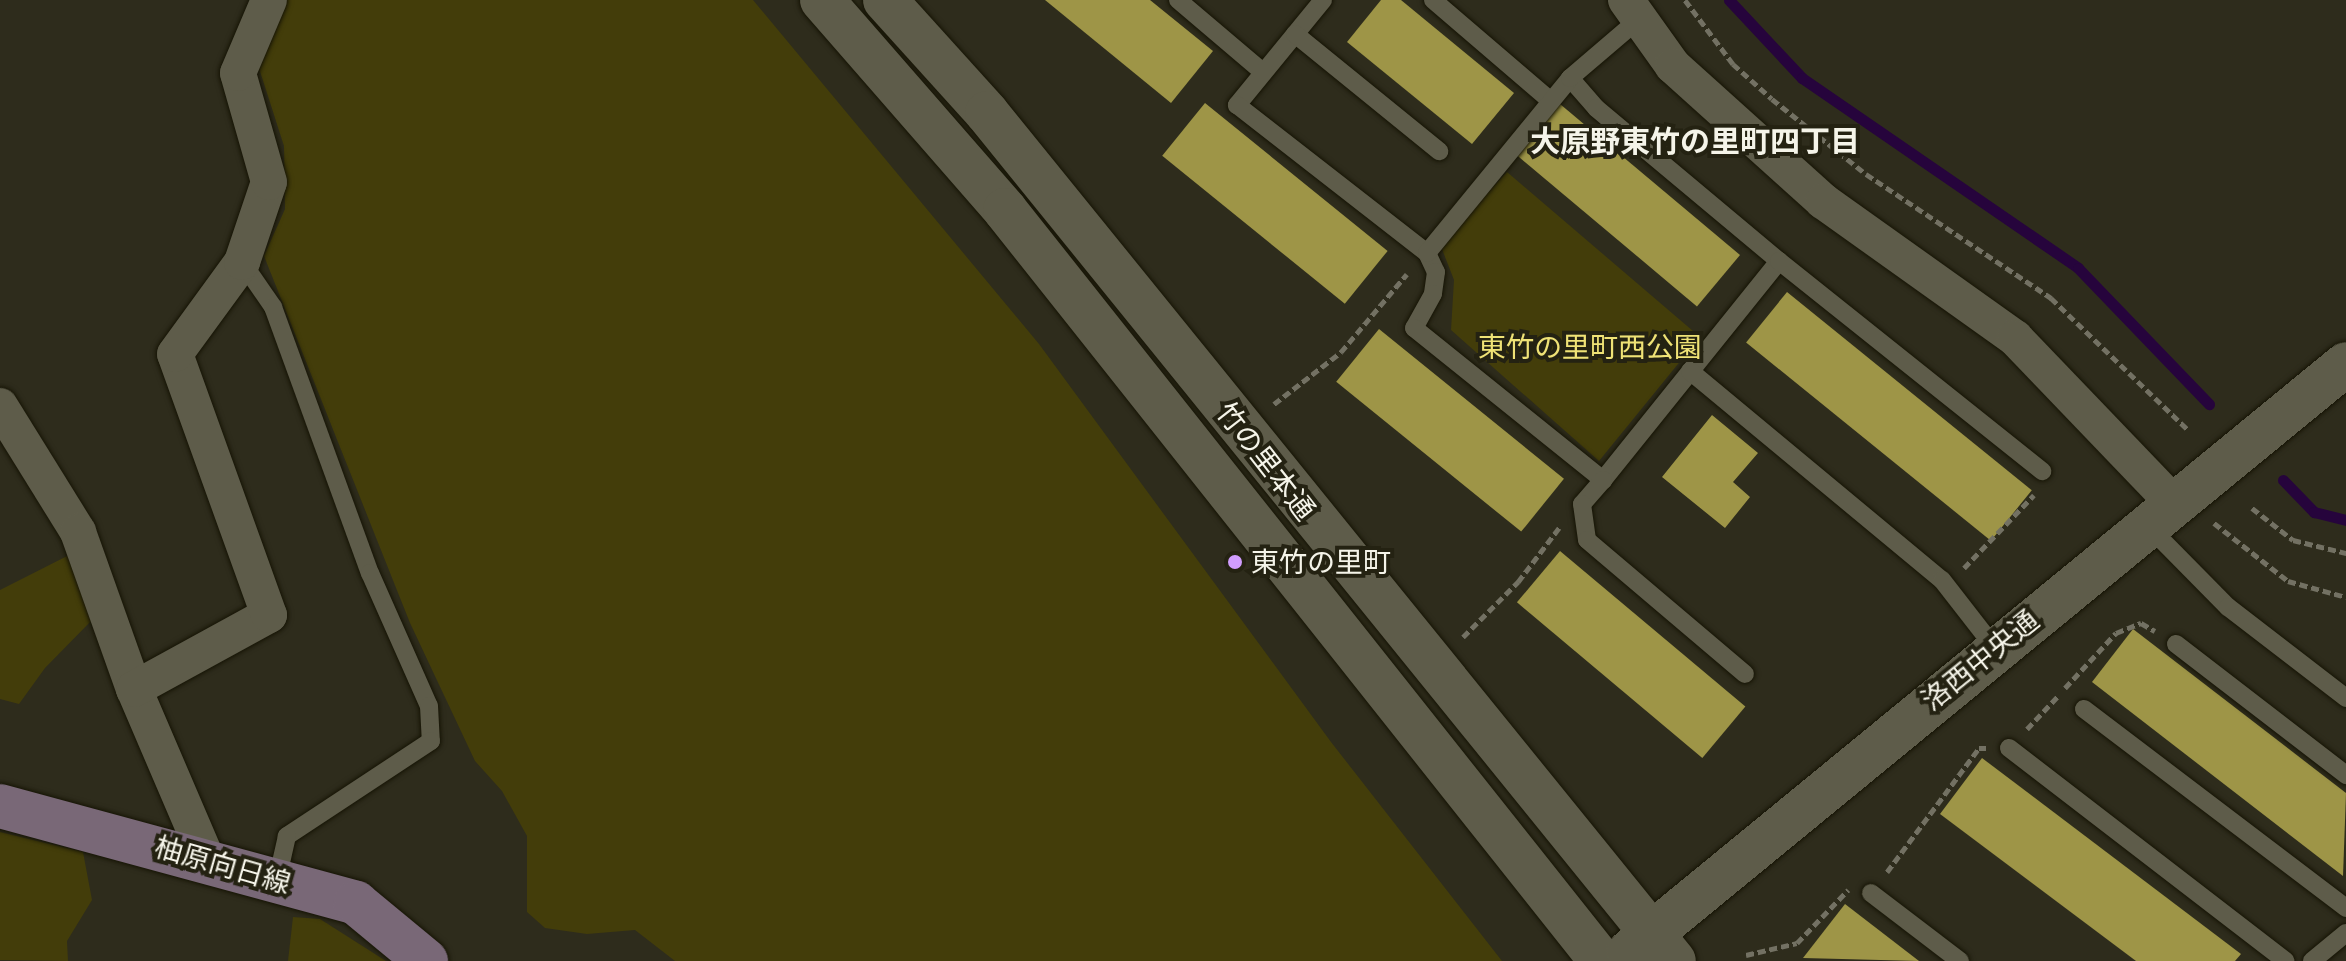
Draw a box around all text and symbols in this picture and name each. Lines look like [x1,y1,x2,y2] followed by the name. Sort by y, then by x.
[1530,123,1860,159] district label: 大原野東竹の里町四丁目
[1478,330,1702,364] park label: 東竹の里町西公園
[1210,395,1322,527] street label: 竹の里本通
[1251,545,1391,579] place label: 東竹の里町
[1226,553,1244,571] marker: 東竹の里町
[1915,603,2045,717] street label: 洛西中央通
[151,830,295,900] street label: 柚原向日線

